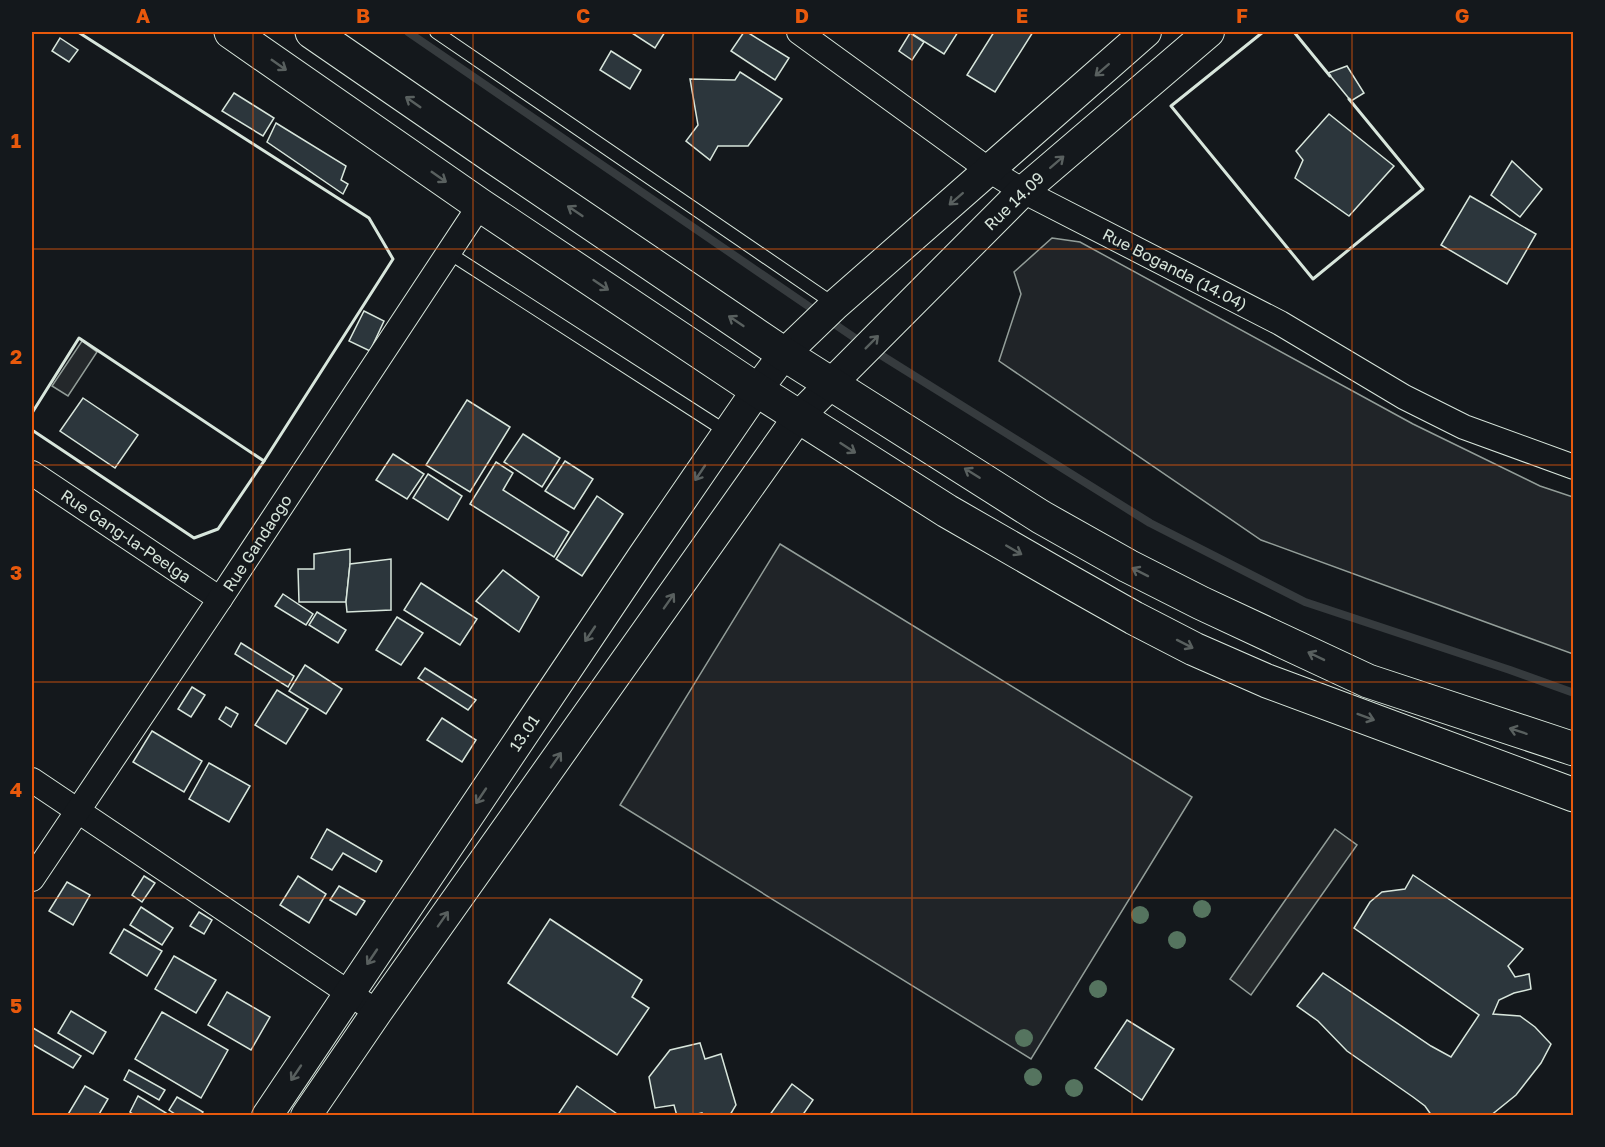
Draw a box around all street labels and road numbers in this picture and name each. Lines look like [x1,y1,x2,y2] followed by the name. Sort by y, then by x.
[980,168,1048,234] street label: Rue 14.09
[1099,224,1251,314] street label: Rue Boganda (14.04)
[57,485,195,587] street label: Rue Gang-la-Peelga
[218,491,296,595] street label: Rue Gandaogo
[505,711,543,755] street label: 13.01

